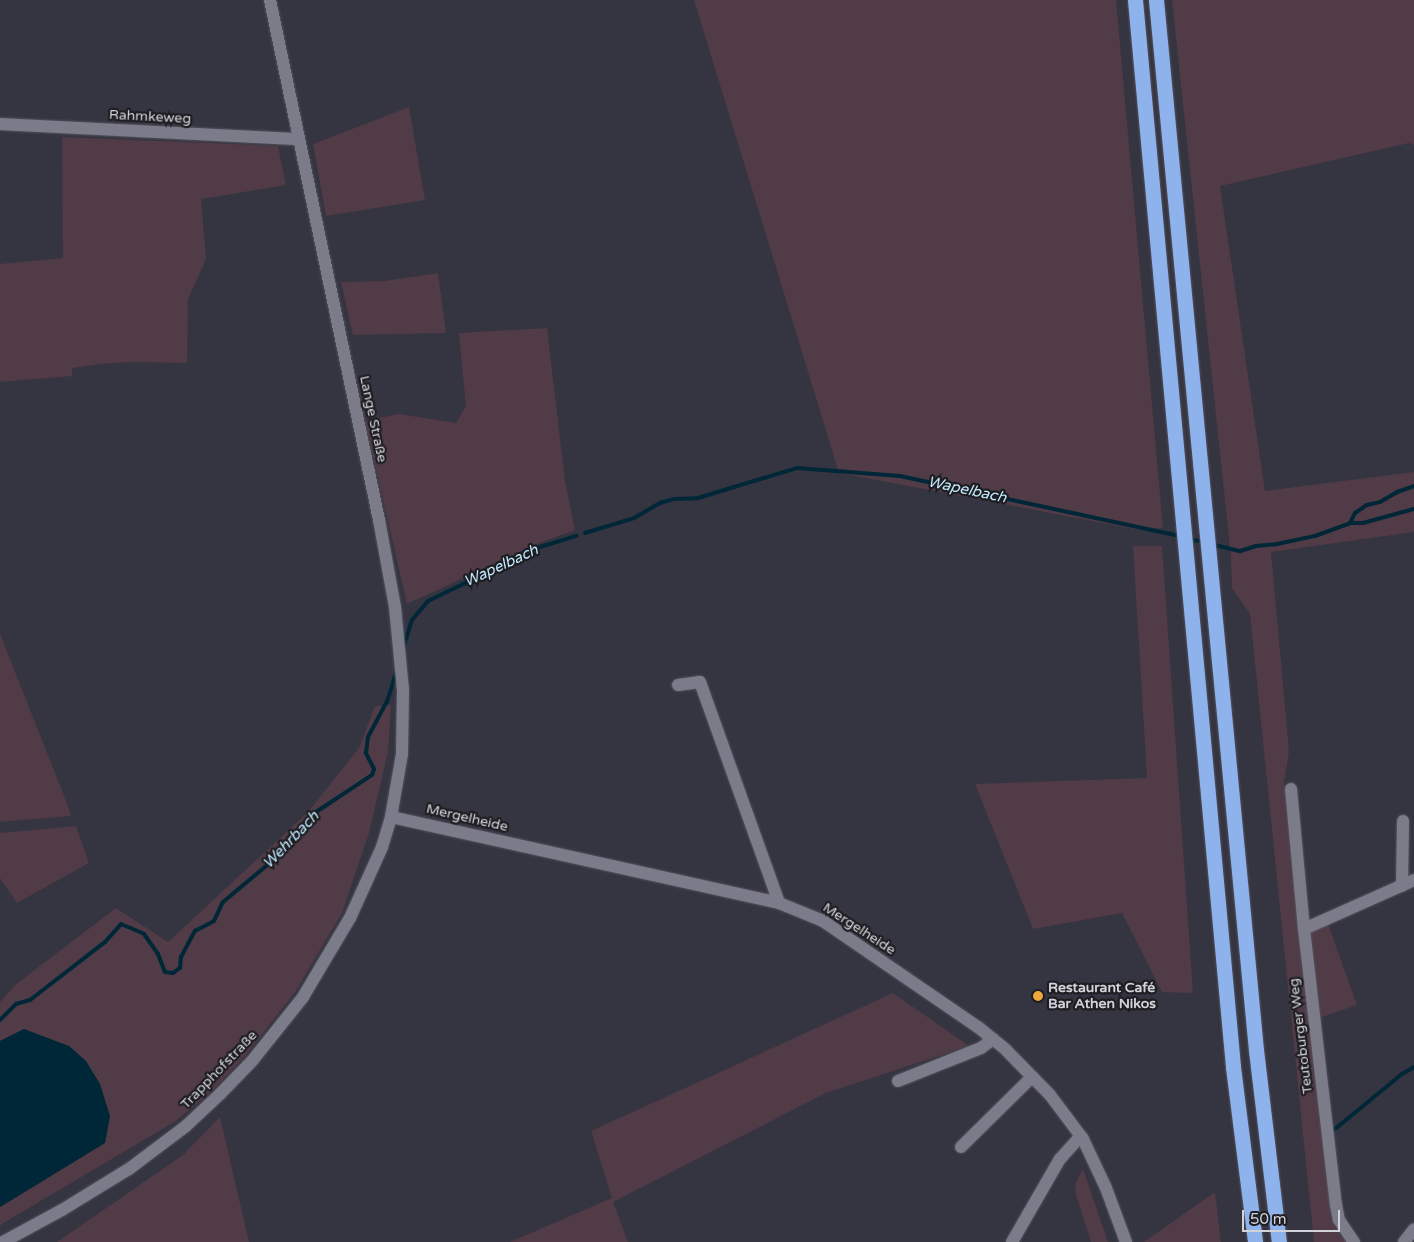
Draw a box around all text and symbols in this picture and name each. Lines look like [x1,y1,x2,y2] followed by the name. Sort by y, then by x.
[108,106,192,128] street label: Rahmkeweg
[356,374,390,464] street label: Lange Straße
[926,473,1008,507] water label: Wapelbach
[461,541,541,591] water label: Wapelbach
[425,800,509,836] street label: Mergelheide
[259,808,323,872] water label: Wehrbach
[819,899,899,959] street label: Mergelheide
[1286,977,1316,1095] street label: Teutoburger Weg
[1048,980,1156,1012] place label: Restaurant Café Bar Athen Nikos
[1032,990,1044,1002] marker: Restaurant Café Bar Athen Nikos
[177,1027,261,1113] street label: Trapphofstraße
[1244,1200,1342,1232] scale bar
[1250,1210,1287,1228] text: 50 m

